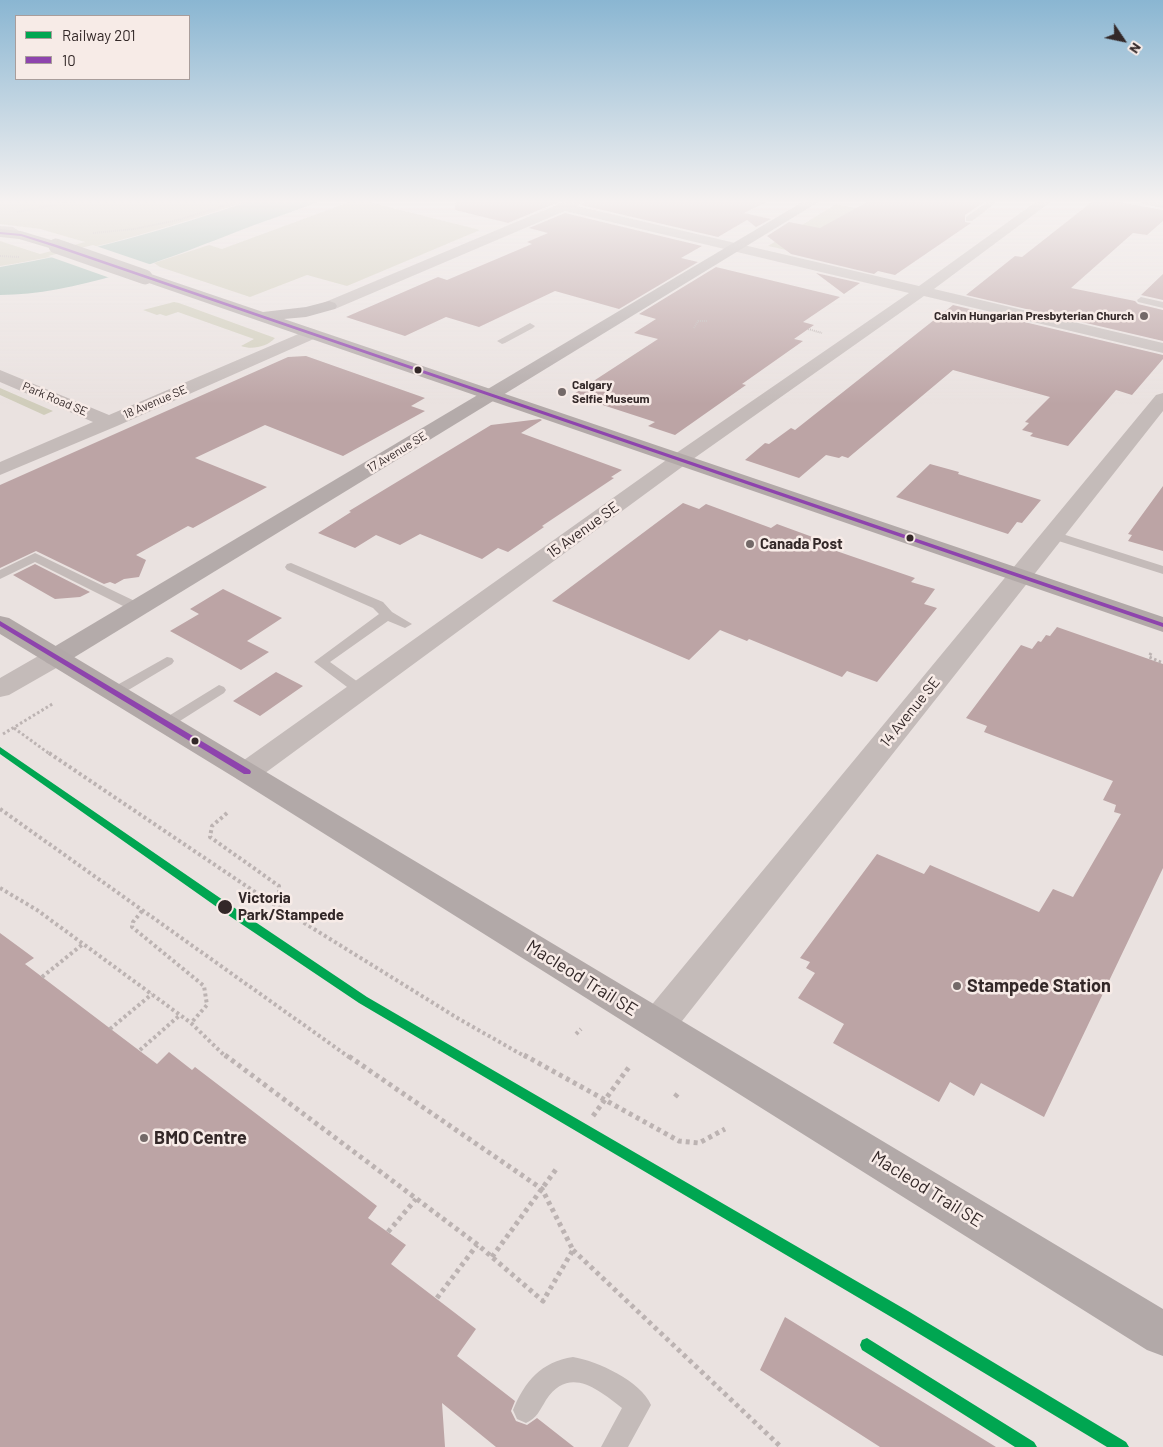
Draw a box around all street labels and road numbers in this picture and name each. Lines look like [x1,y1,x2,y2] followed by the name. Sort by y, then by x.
[20,379,90,419] street label: Park Road SE
[121,382,189,422] street label: 18 Avenue SE
[365,429,429,475] street label: 17 Avenue SE
[544,498,622,562] street label: 15 Avenue SE
[876,673,944,751] street label: 14 Avenue SE
[522,935,642,1021] street label: Macleod Trail SE
[867,1146,987,1232] street label: Macleod Trail SE

